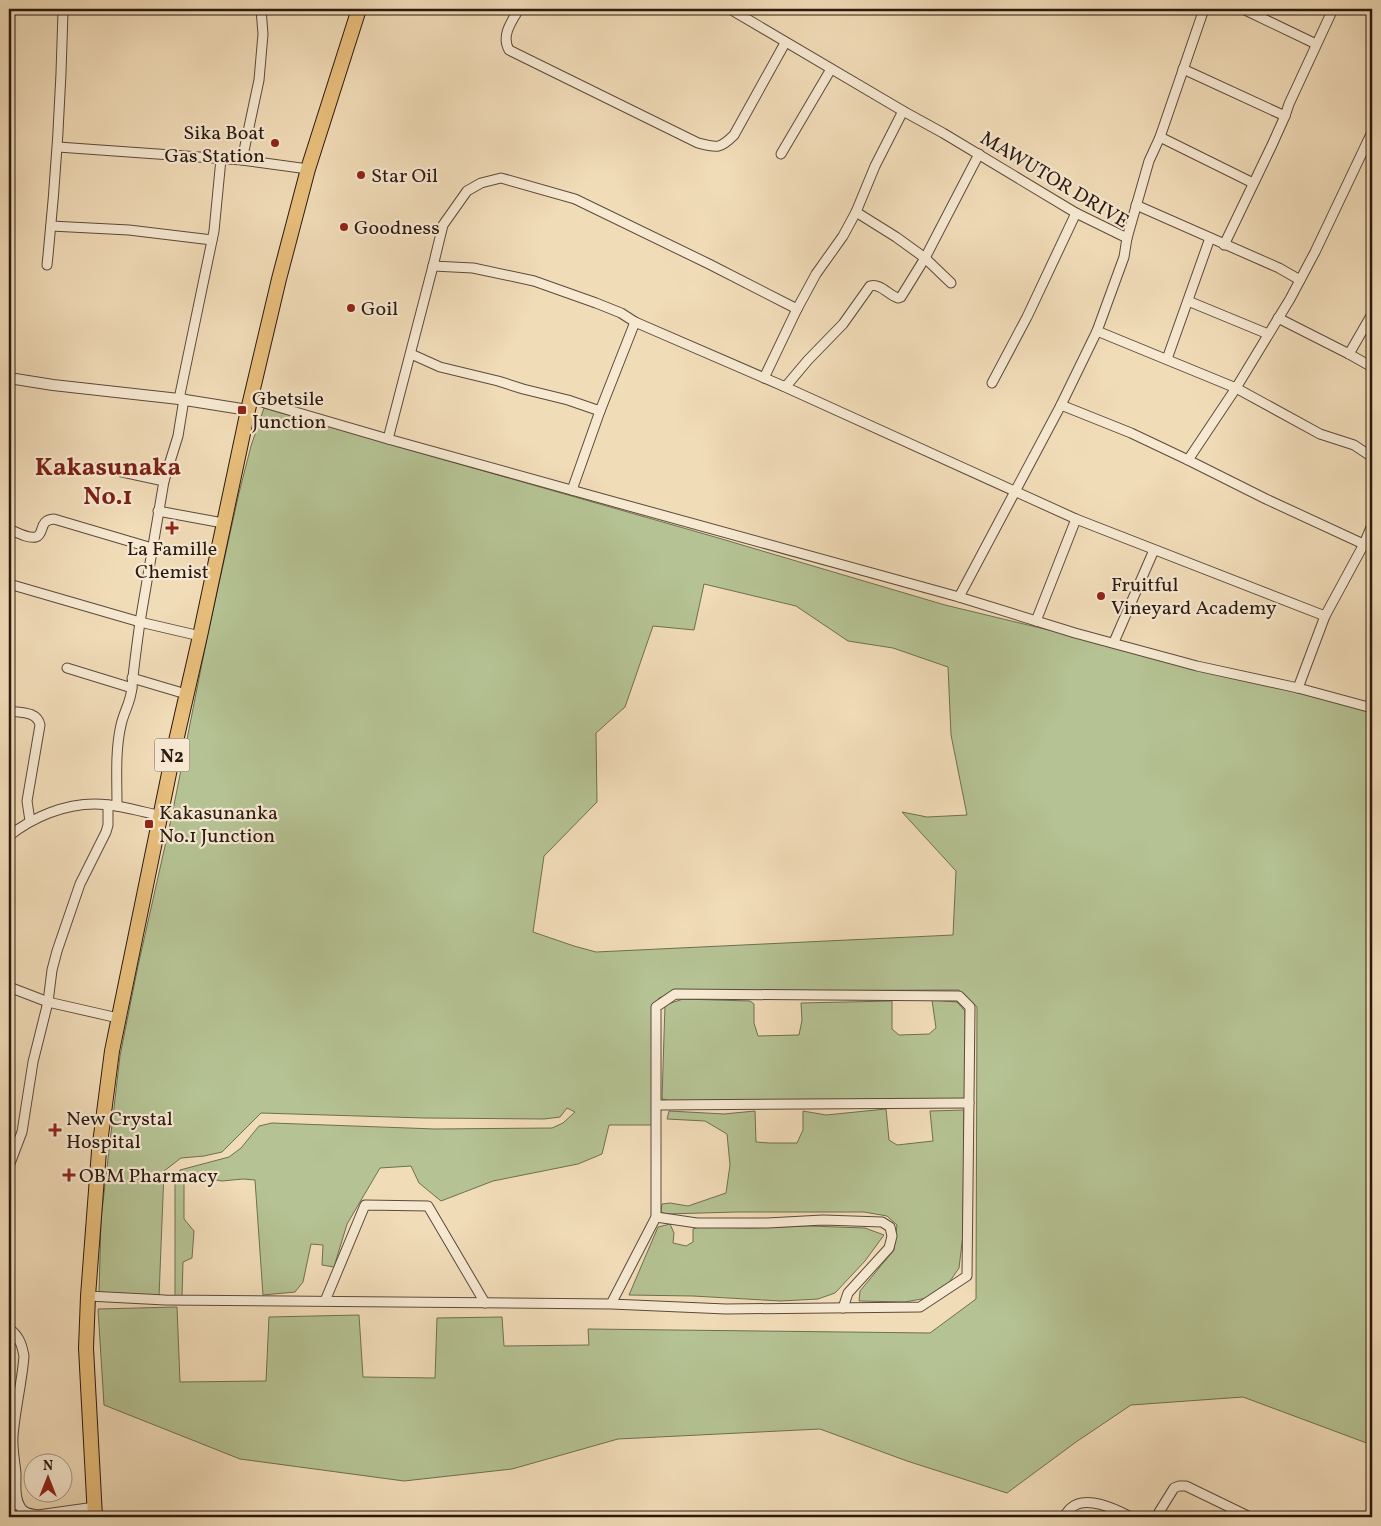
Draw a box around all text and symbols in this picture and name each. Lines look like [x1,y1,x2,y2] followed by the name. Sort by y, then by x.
[165,120,265,171] place label: Sika Boat Gas Station
[974,125,1134,236] street label: MAWUTOR DRIVE
[269,137,281,149] marker: Sika Boat Gas Station
[371,163,438,191] place label: Star Oil
[355,169,367,181] marker: Star Oil
[354,215,440,243] place label: Goodness
[338,221,350,233] marker: Goodness
[361,296,398,324] place label: Goil
[345,302,357,314] marker: Goil
[252,386,326,437] place label: Gbetsile Junction
[236,404,248,416] marker: Gbetsile Junction
[35,451,181,515] district label: Kakasunaka No.1
[166,522,178,534] marker: La Famille Chemist
[127,536,217,587] place label: La Famille Chemist
[1111,572,1277,623] place label: Fruitful Vineyard Academy
[1095,590,1107,602] marker: Fruitful Vineyard Academy
[154,738,190,772] road number: N2
[159,800,278,851] place label: Kakasunanka No.1 Junction
[143,818,155,830] marker: Kakasunanka No.1 Junction
[66,1106,173,1157] place label: New Crystal Hospital
[48,1123,62,1137] marker: New Crystal Hospital
[79,1163,218,1191] place label: OBM Pharmacy
[63,1169,75,1181] marker: OBM Pharmacy
[22,1454,72,1504] north arrow
[43,1457,53,1476] text: N

